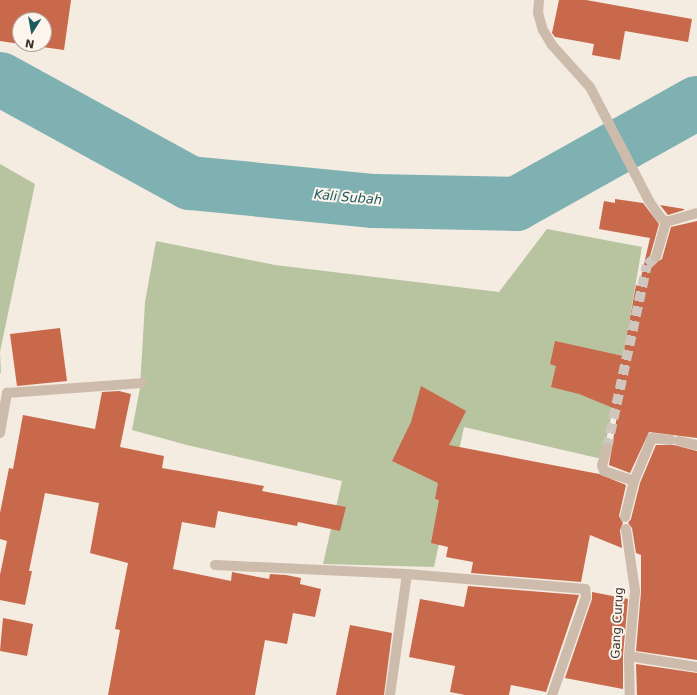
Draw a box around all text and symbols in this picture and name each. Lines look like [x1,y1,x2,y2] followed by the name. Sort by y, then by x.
[12,12,52,52] north arrow
[24,36,36,51] text: N
[313,187,383,209] water label: Kali Subah
[609,587,627,659] street label: Gang Curug

